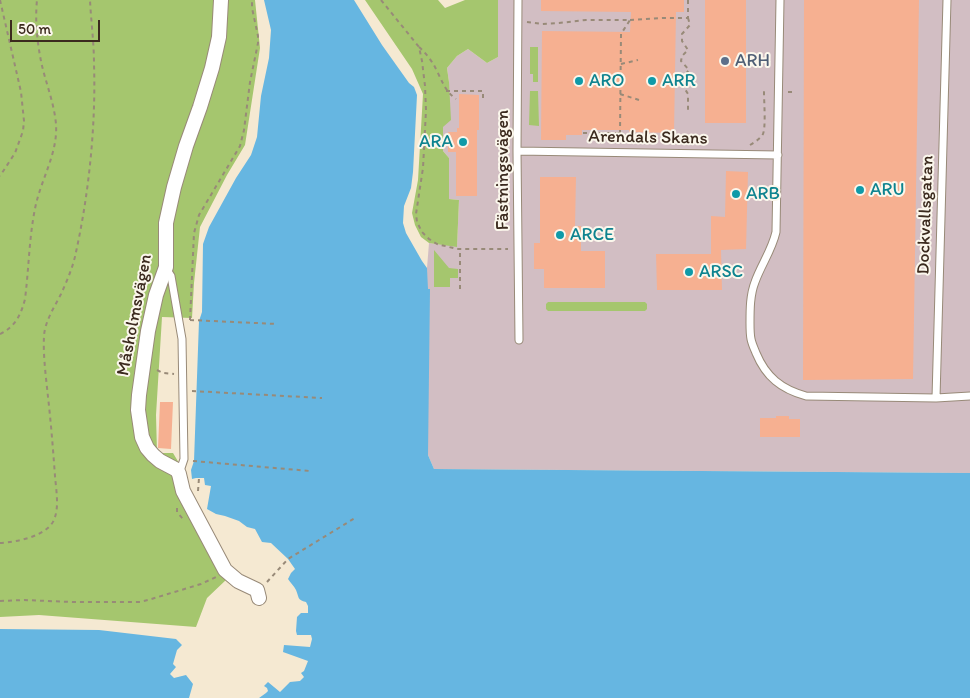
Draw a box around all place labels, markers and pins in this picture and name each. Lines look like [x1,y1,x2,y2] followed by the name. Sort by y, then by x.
[735,50,770,72] place label: ARH
[719,55,731,67] marker: ARH
[589,70,624,92] place label: ARO
[662,70,696,92] place label: ARR
[573,75,585,87] marker: ARO
[646,75,658,87] marker: ARR
[419,131,453,153] place label: ARA
[457,136,469,148] marker: ARA
[870,179,904,201] place label: ARU
[746,183,780,205] place label: ARB
[854,184,866,196] marker: ARU
[730,188,742,200] marker: ARB
[570,224,614,246] place label: ARCE
[554,229,566,241] marker: ARCE
[699,261,743,283] place label: ARSC
[683,266,695,278] marker: ARSC

